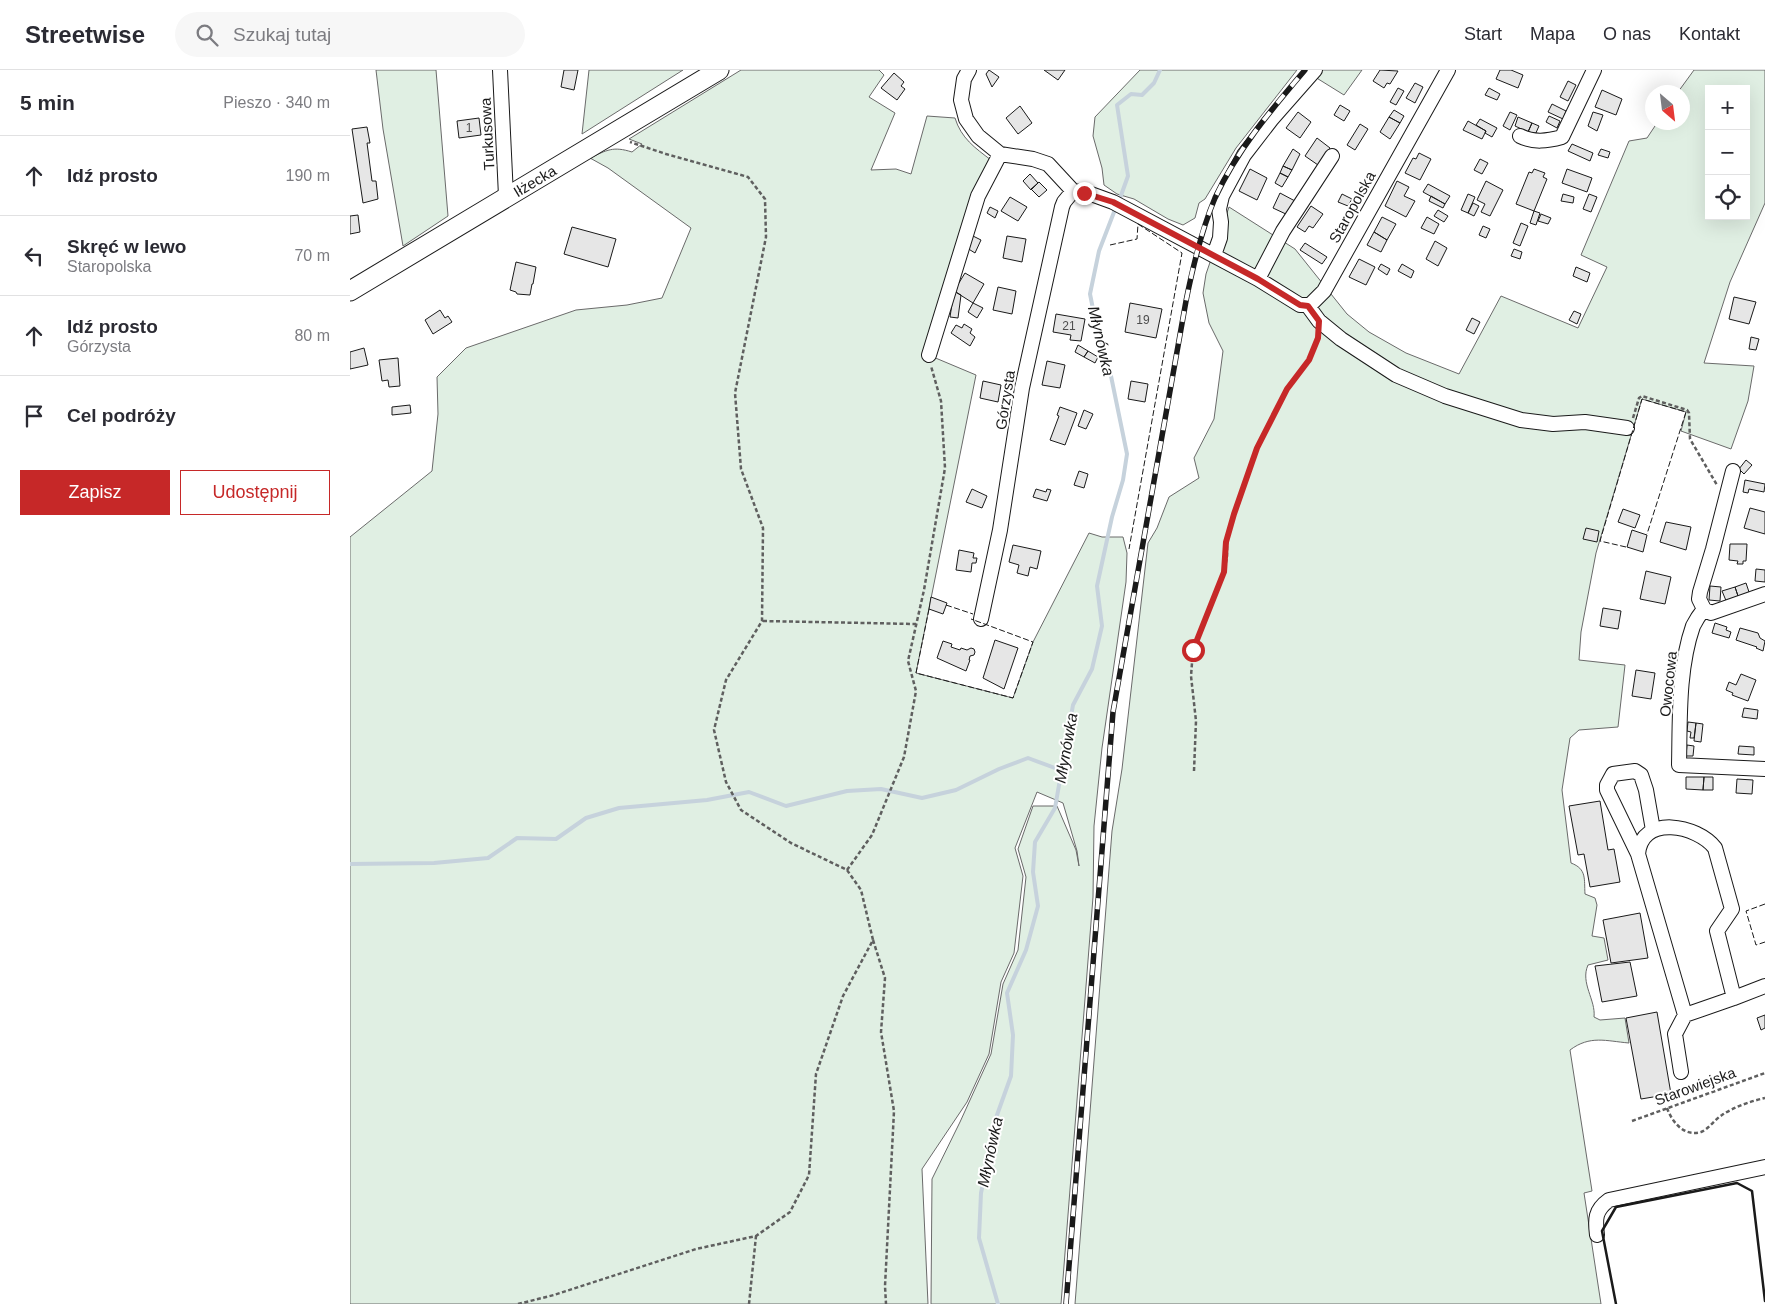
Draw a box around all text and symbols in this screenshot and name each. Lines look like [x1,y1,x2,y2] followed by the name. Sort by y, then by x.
[175,12,525,57] search box
[25,21,145,48] text: Streetwise
[193,21,221,49] icon: search
[233,24,331,45] text: Szukaj tutaj
[1464,24,1502,44] text: Start
[1530,24,1575,44] text: Mapa
[1603,24,1651,44] text: O nas
[1679,24,1740,44] text: Kontakt
[1645,85,1690,130] north arrow
[1705,85,1750,220] map controls
[1705,85,1750,130] button: +
[20,91,75,114] text: 5 min
[223,94,330,111] text: Pieszo · 340 m
[477,97,497,171] street label: Turkusowa
[466,121,473,135] house number: 1
[1705,130,1750,175] button: −
[510,161,559,200] street label: Iłżecka
[20,162,48,190] icon: ahead
[67,165,158,186] text: Idź prosto
[286,167,330,184] text: 190 m
[1325,168,1379,246] street label: Staropolska
[1705,175,1750,220] button: locate
[1073,182,1096,205] route end
[67,236,186,257] text: Skręć w lewo
[20,242,48,270] icon: left
[294,247,330,264] text: 70 m
[67,258,152,275] text: Staropolska
[1085,304,1117,378] water label: Młynówka
[1136,313,1150,327] house number: 19
[67,316,158,337] text: Idź prosto
[1062,319,1076,333] house number: 21
[20,322,48,350] icon: ahead
[294,327,330,344] text: 80 m
[67,338,131,355] text: Górzysta
[992,368,1018,431] street label: Górzysta
[20,402,48,430] icon: arrive
[67,405,176,426] text: Cel podróży
[20,470,170,515] button: Zapisz
[180,470,330,515] button: Udostępnij
[1182,639,1205,662] route start
[1656,650,1680,718] street label: Owocowa
[1051,711,1081,785] water label: Młynówka
[1652,1063,1738,1109] street label: Starowiejska
[974,1115,1006,1189] water label: Młynówka

